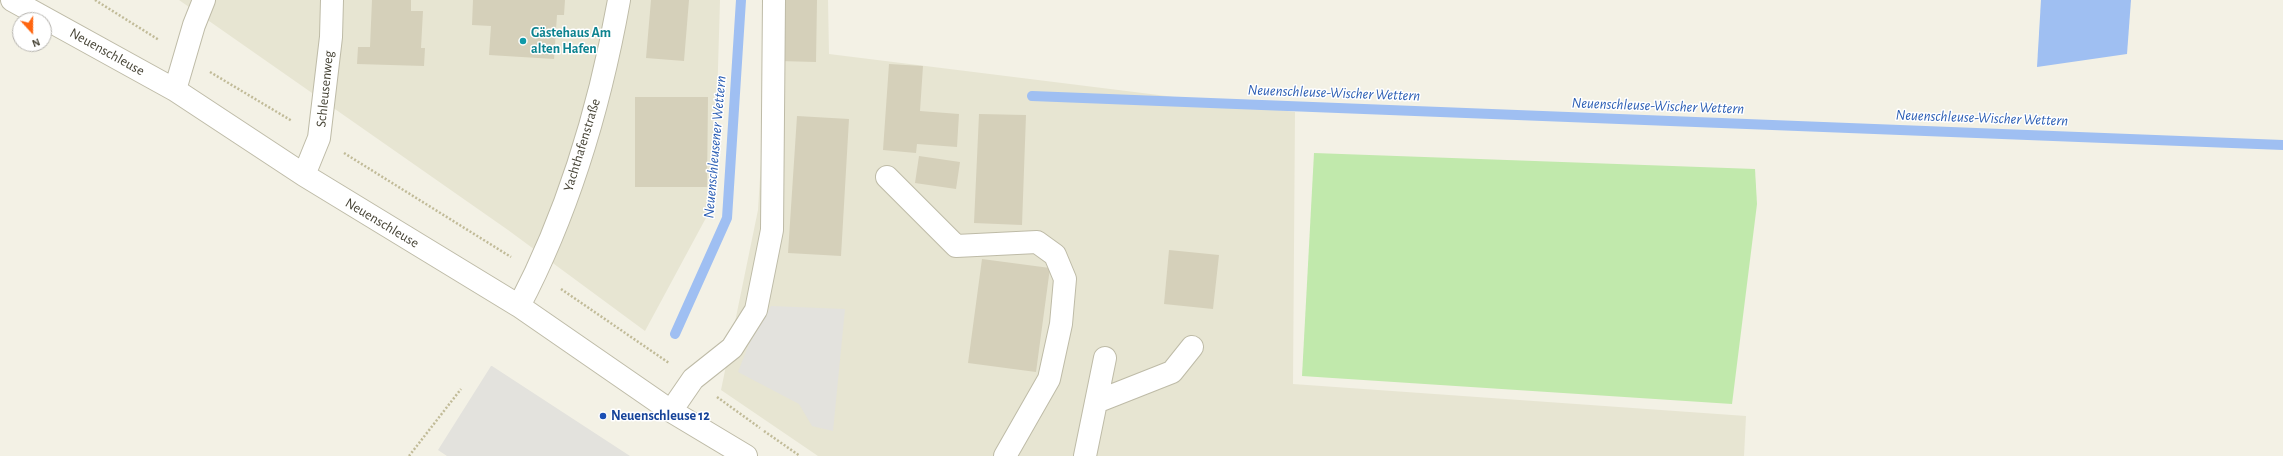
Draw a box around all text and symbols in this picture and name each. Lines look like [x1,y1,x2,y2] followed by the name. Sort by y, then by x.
[12,12,52,52] north arrow
[67,25,147,79] street label: Neuenschleuse
[531,25,611,58] place label: Gästehaus Am alten Hafen
[31,36,42,49] text: N
[518,36,528,46] marker: Gästehaus Am alten Hafen
[313,50,337,128] street label: Schleusenweg
[700,75,730,219] water label: Neuenschleusener Wettern
[1247,81,1421,105] water label: Neuenschleuse-Wischer Wettern
[1571,94,1745,118] water label: Neuenschleuse-Wischer Wettern
[560,97,604,193] street label: Yachthafenstraße
[1895,106,2069,130] water label: Neuenschleuse-Wischer Wettern
[342,194,422,252] street label: Neuenschleuse
[611,408,710,424] place label: Neuenschleuse 12
[598,411,608,421] marker: Neuenschleuse 12

